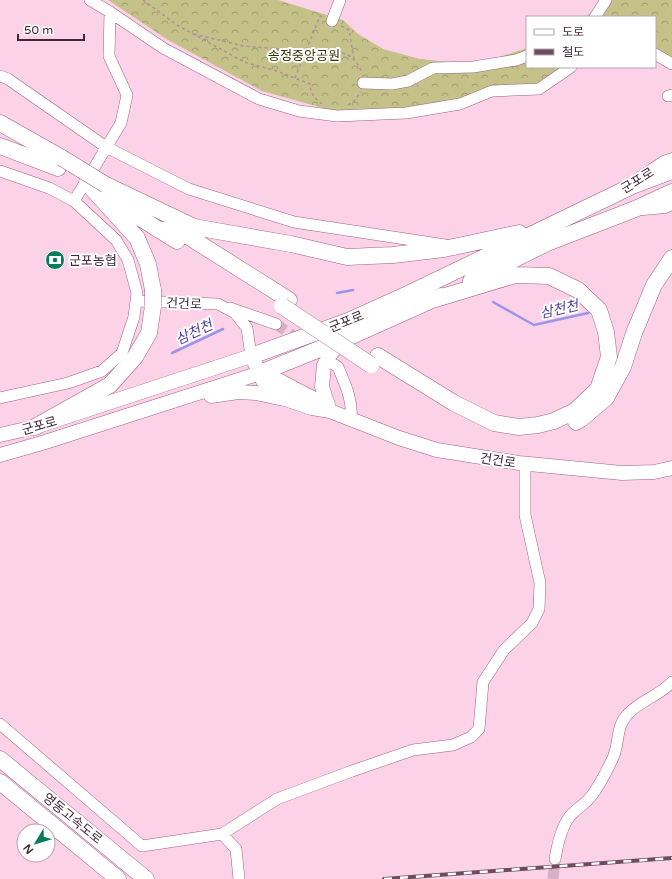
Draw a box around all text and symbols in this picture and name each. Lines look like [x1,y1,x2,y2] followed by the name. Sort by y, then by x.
[18,16,84,42] scale bar
[526,16,656,68] legend
[24,23,53,37] text: 50 m
[562,25,584,39] text: 도로
[562,45,584,59] text: 철도
[268,48,340,64] park label: 송정중앙공원
[618,165,657,197] street label: 군포로
[44,249,66,271] bank icon: 군포농협
[69,253,117,269] place label: 군포농협
[166,295,202,313] street label: 건건로
[538,297,581,322] water label: 삼천천
[327,308,366,336] street label: 군포로
[173,316,216,348] water label: 삼천천
[20,413,59,439] street label: 군포로
[479,450,517,472] street label: 건건로
[39,790,105,848] street label: 영동고속도로
[16,823,56,863] north arrow
[21,841,36,856] text: N

